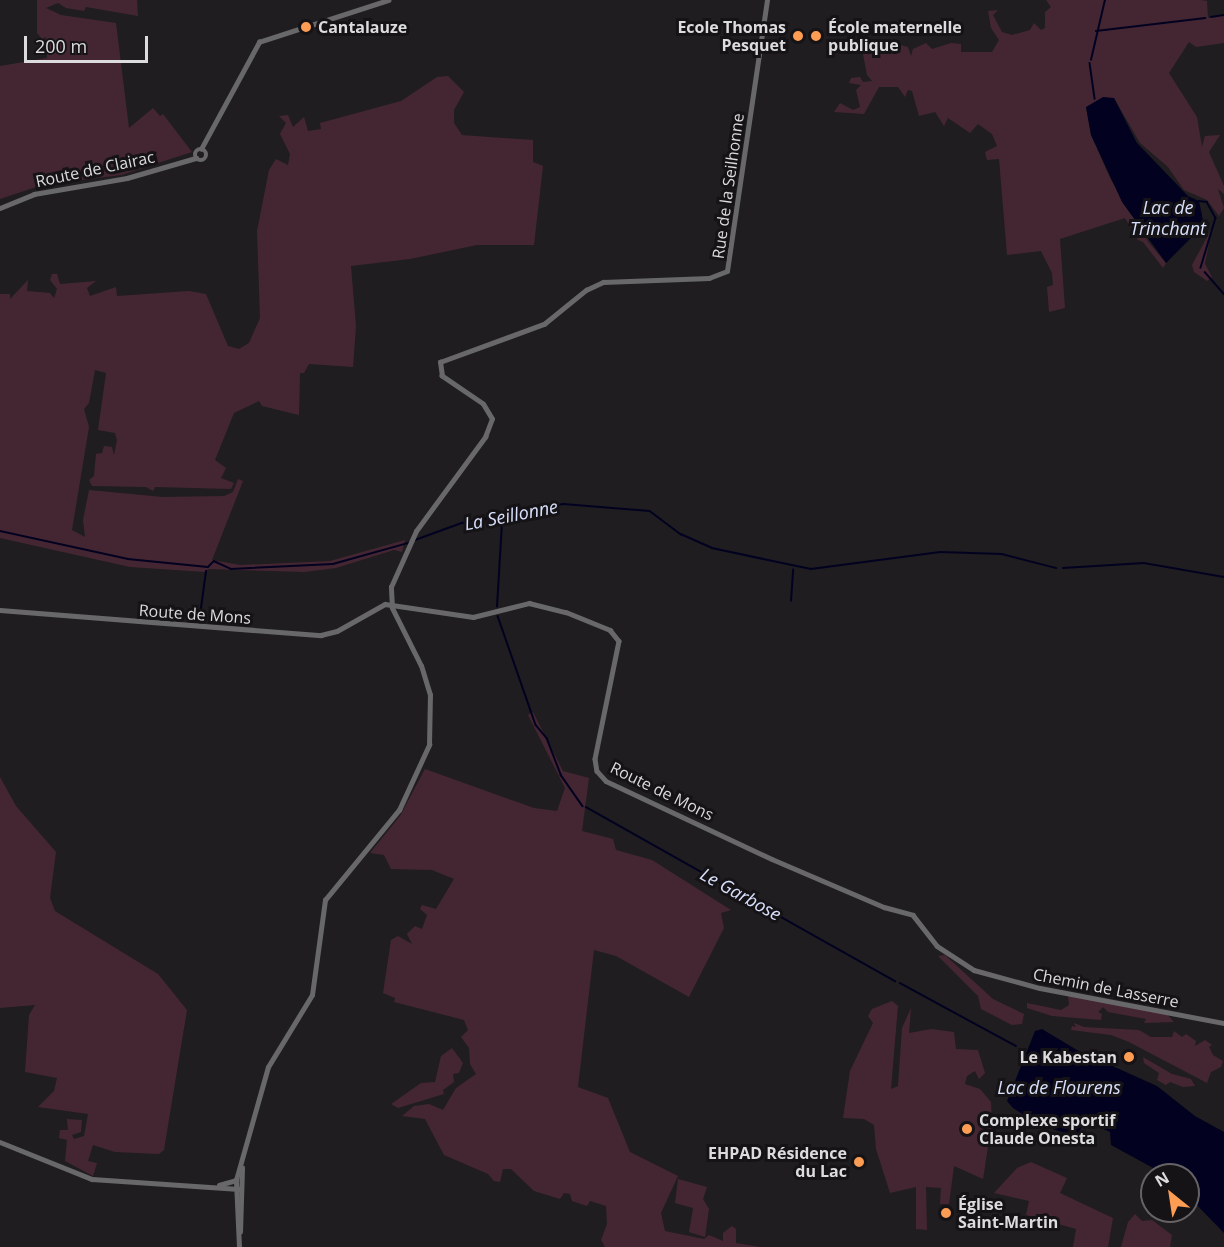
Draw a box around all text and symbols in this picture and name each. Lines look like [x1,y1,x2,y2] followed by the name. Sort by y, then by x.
[318,17,407,37] place label: Cantalauze
[677,17,786,55] place label: Ecole Thomas Pesquet
[828,17,962,55] place label: École maternelle publique
[299,20,313,34] marker: Cantalauze
[27,24,152,62] scale bar
[791,29,805,43] marker: Ecole Thomas Pesquet
[809,29,823,43] marker: École maternelle publique
[35,34,87,58] text: 200 m
[708,112,748,260] street label: Rue de la Seilhonne
[34,147,156,191] street label: Route de Clairac
[1130,197,1206,240] water label: Lac de Trinchant
[462,495,560,535] water label: La Seillonne
[138,600,252,628] street label: Route de Mons
[607,758,717,824] street label: Route de Mons
[697,863,785,925] water label: Le Garbose
[1031,964,1181,1012] street label: Chemin de Lasserre
[1019,1047,1117,1067] place label: Le Kabestan
[1122,1050,1136,1064] marker: Le Kabestan
[997,1076,1121,1098] water label: Lac de Flourens
[979,1110,1115,1148] place label: Complexe sportif Claude Onesta
[960,1122,974,1136] marker: Complexe sportif Claude Onesta
[708,1143,847,1181] place label: EHPAD Résidence du Lac
[852,1155,866,1169] marker: EHPAD Résidence du Lac
[1140,1163,1200,1223] north arrow
[1151,1166,1173,1192] text: N
[958,1194,1058,1232] place label: Église Saint-Martin
[939,1206,953,1220] marker: Église Saint-Martin

